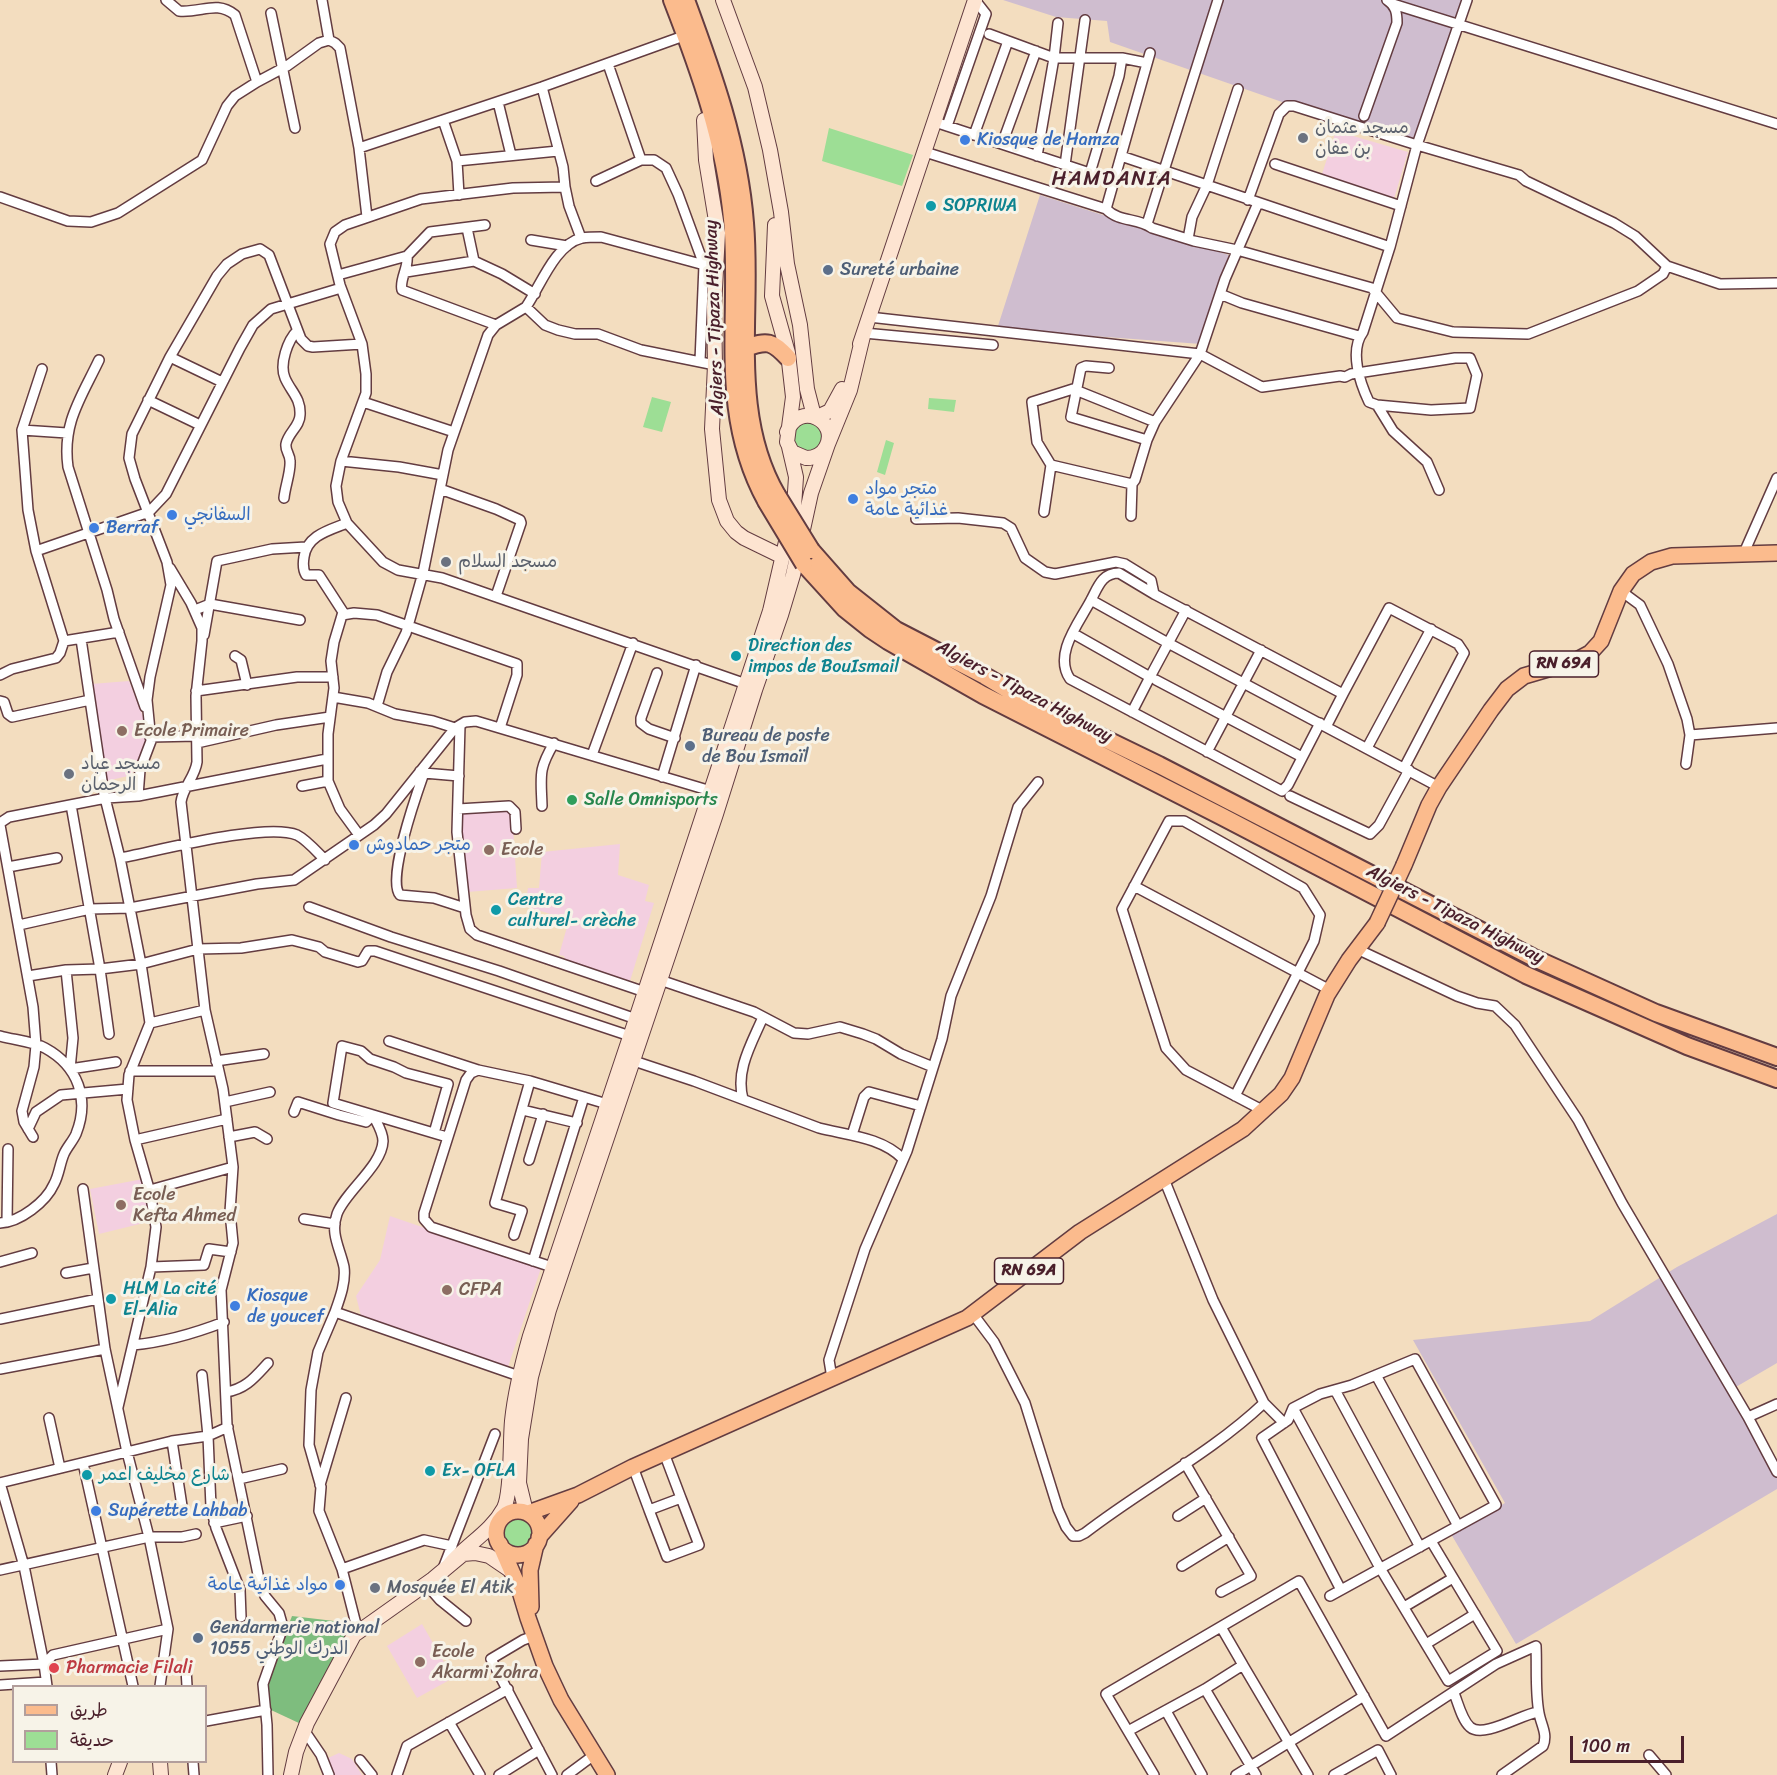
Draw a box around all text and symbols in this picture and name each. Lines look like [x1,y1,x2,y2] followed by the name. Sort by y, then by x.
[1315,117,1409,160] place label: مسجد عثمان بن عفان
[977,129,1119,151] place label: Kiosque de Hamza
[1296,131,1310,145] marker: مسجد عثمان بن عفان
[958,133,972,147] marker: Kiosque de Hamza
[1052,167,1172,193] district label: HAMDANIA
[943,195,1017,217] place label: SOPRIWA
[924,199,938,213] marker: SOPRIWA
[701,219,729,417] street label: Algiers - Tipaza Highway
[840,259,959,281] place label: Sureté urbaine
[821,263,835,277] marker: Sureté urbaine
[865,478,948,520] place label: متجر مواد غذائية عامة
[846,492,860,506] marker: متجر مواد غذائية عامة
[184,504,251,526] place label: السفانجي
[165,508,179,522] marker: السفانجي
[106,517,158,539] place label: Berraf
[87,521,101,535] marker: Berraf
[458,551,557,573] place label: مسجد السلام
[439,555,453,569] marker: مسجد السلام
[748,635,899,678] place label: Direction des impos de BouIsmail
[932,636,1116,748] street label: Algiers - Tipaza Highway
[729,649,743,663] marker: Direction des impos de BouIsmail
[1530,651,1598,677] road number: RN 69A
[134,720,249,742] place label: Ecole Primaire
[115,724,129,738] marker: Ecole Primaire
[702,725,830,768] place label: Bureau de poste de Bou Ismaïl
[683,739,697,753] marker: Bureau de poste de Bou Ismaïl
[81,753,161,795] place label: مسجد عباد الرحمان
[62,767,76,781] marker: مسجد عباد الرحمان
[584,789,718,811] place label: Salle Omnisports
[565,793,579,807] marker: Salle Omnisports
[366,834,471,856] place label: متجر حمادوش
[347,838,361,852] marker: متجر حمادوش
[501,839,543,861] place label: Ecole
[482,843,496,857] marker: Ecole
[1363,861,1547,969] street label: Algiers - Tipaza Highway
[508,889,636,932] place label: Centre culturel- crèche
[489,903,503,917] marker: Centre culturel- crèche
[133,1184,236,1226] place label: Ecole Kefta Ahmed
[114,1198,128,1212] marker: Ecole Kefta Ahmed
[994,1258,1064,1284] road number: RN 69A
[123,1278,216,1320] place label: HLM La cité El-Alia
[459,1279,502,1301] place label: CFPA
[440,1283,454,1297] marker: CFPA
[247,1285,324,1328] place label: Kiosque de youcef
[104,1292,118,1306] marker: HLM La cité El-Alia
[228,1299,242,1313] marker: Kiosque de youcef
[442,1460,516,1482] place label: Ex- OFLA
[99,1464,230,1486] place label: شارع مخليف اعمر
[423,1464,437,1478] marker: Ex- OFLA
[80,1468,94,1482] marker: شارع مخليف اعمر
[108,1500,248,1522] place label: Supérette Lahbab
[89,1504,103,1518] marker: Supérette Lahbab
[208,1574,328,1596] place label: مواد غذائية عامة
[387,1577,514,1599] place label: Mosquée El Atik
[333,1578,347,1592] marker: مواد غذائية عامة
[368,1581,382,1595] marker: Mosquée El Atik
[210,1617,379,1660] place label: Gendarmerie national 1055 الدرك الوطني
[191,1631,205,1645] marker: Gendarmerie national 1055 الدرك الوطني
[432,1641,538,1684] place label: Ecole Akarmi Zohra
[413,1655,427,1669] marker: Ecole Akarmi Zohra
[66,1657,193,1679] place label: Pharmacie Filali
[47,1661,61,1675] marker: Pharmacie Filali
[12,1685,207,1763] legend
[70,1694,108,1726] text: طريق
[70,1724,114,1756] text: حديقة
[1573,1724,1687,1762] scale bar
[1581,1730,1630,1762] text: 100 m

